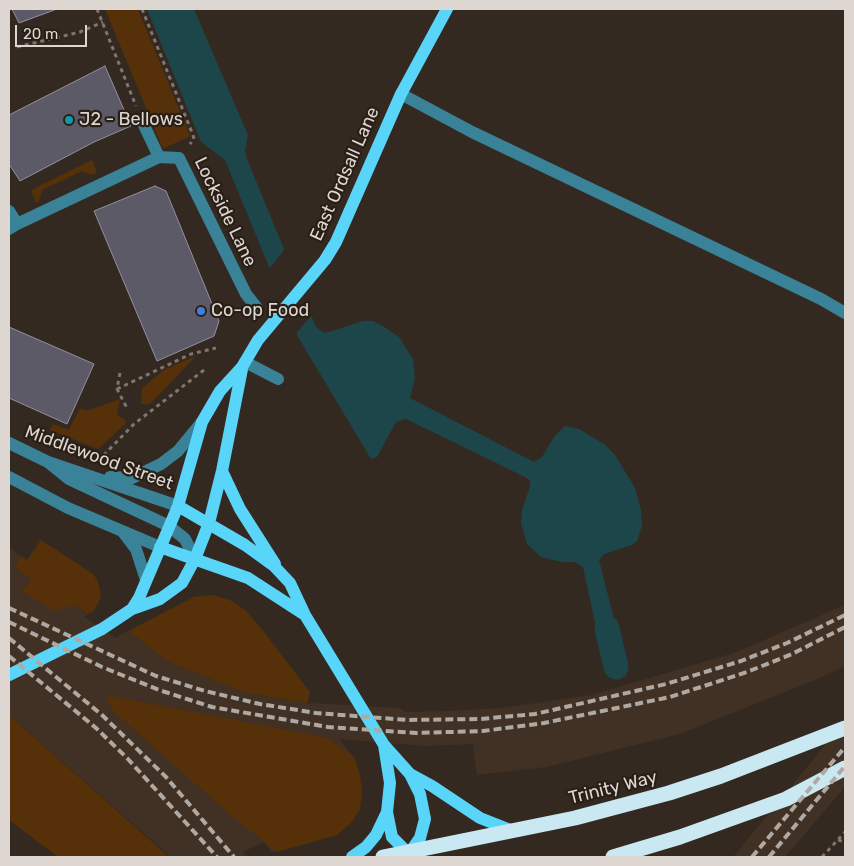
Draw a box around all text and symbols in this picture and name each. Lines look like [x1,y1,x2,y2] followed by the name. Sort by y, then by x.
[18,15,90,47] scale bar
[23,25,58,43] text: 20 m
[306,104,384,244] street label: East Ordsall Lane
[79,109,183,131] place label: J2 - Bellows
[63,114,75,126] marker: J2 - Bellows
[189,154,261,270] street label: Lockside Lane
[211,300,309,322] place label: Co-op Food
[195,305,207,317] marker: Co-op Food
[22,421,176,495] street label: Middlewood Street
[566,767,660,809] street label: Trinity Way

